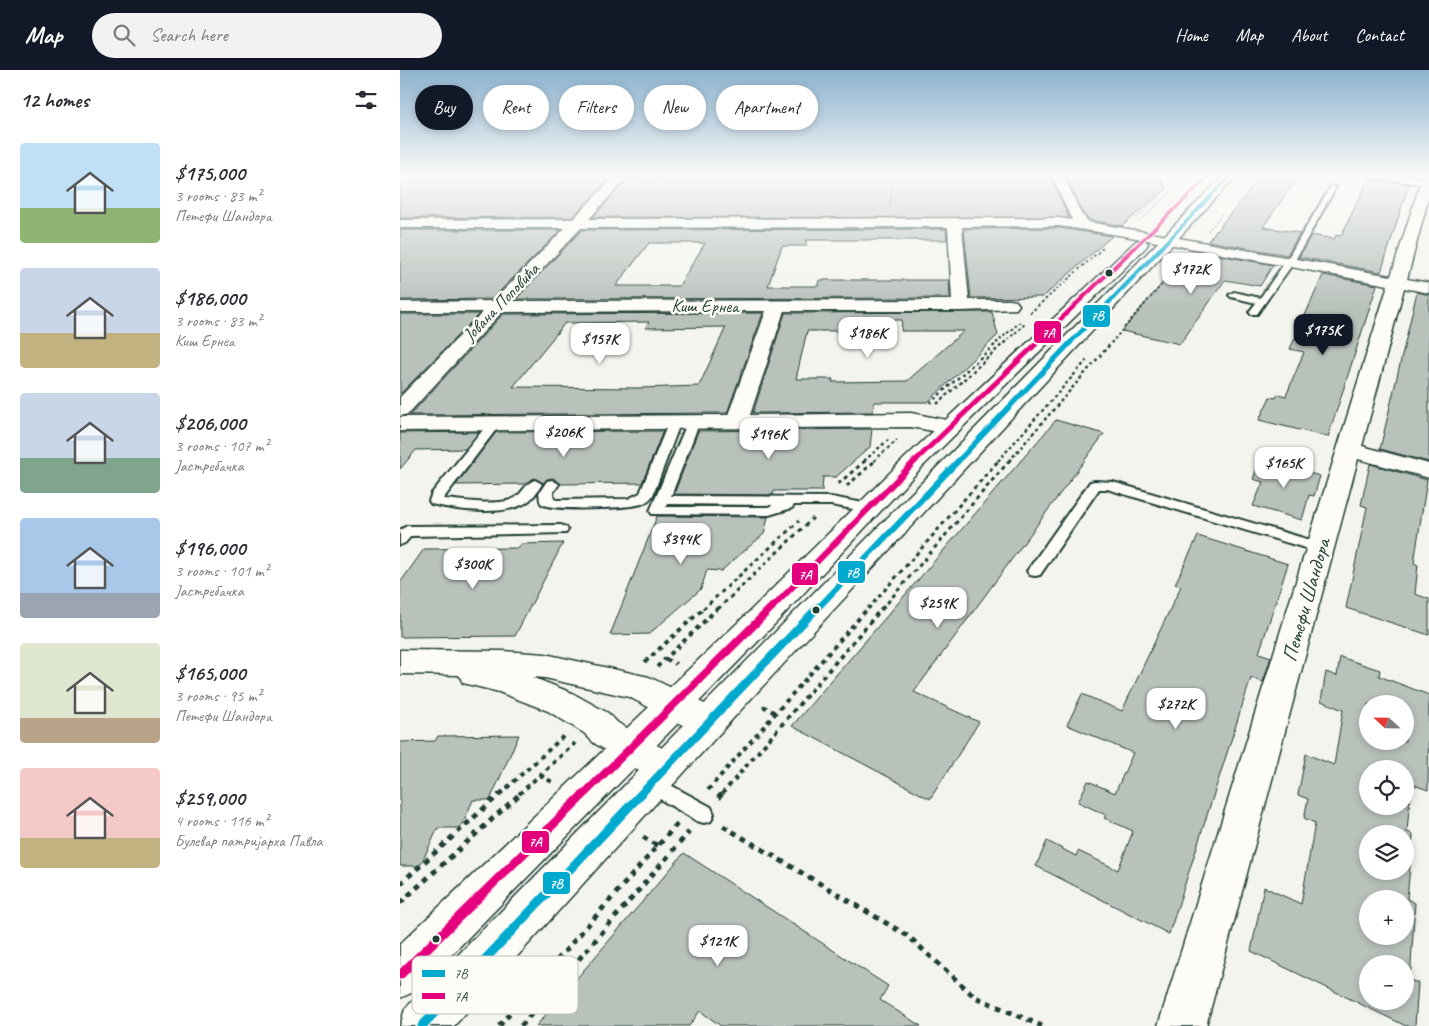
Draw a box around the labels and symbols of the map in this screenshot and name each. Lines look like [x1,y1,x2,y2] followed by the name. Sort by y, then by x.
[1156,252,1226,295] pin: $172K
[457,257,545,346] street label: Јована Поповића
[1104,268,1114,278] unlabelled marker
[672,295,740,317] street label: Киш Ернеа
[1082,304,1111,328] line badge: 7B
[1090,307,1105,324] text: 7B
[1288,314,1358,356] pin: $175K
[833,316,903,359] pin: $186K
[1033,320,1062,344] line badge: 7A
[565,322,635,365] pin: $157K
[1041,324,1056,341] text: 7A
[529,416,599,458] pin: $206K
[734,418,804,460] pin: $196K
[1249,446,1319,489] pin: $165K
[646,522,716,565] pin: $394K
[1276,533,1337,664] street label: Петефи Шандора
[438,548,508,590] pin: $300K
[837,560,866,584] line badge: 7B
[791,562,819,586] line badge: 7A
[845,564,860,581] text: 7B
[798,566,813,583] text: 7A
[903,586,973,629] pin: $259K
[811,605,821,615] unlabelled marker
[1141,688,1211,730] pin: $272K
[1359,695,1414,750] north arrow
[521,830,550,854] line badge: 7A
[528,833,543,850] text: 7A
[542,871,571,895] line badge: 7B
[549,875,564,892] text: 7B
[683,924,753,967] pin: $121K
[431,934,441,944] unlabelled marker
[412,956,578,1014] legend
[454,965,469,982] text: 7B
[454,988,468,1005] text: 7A

